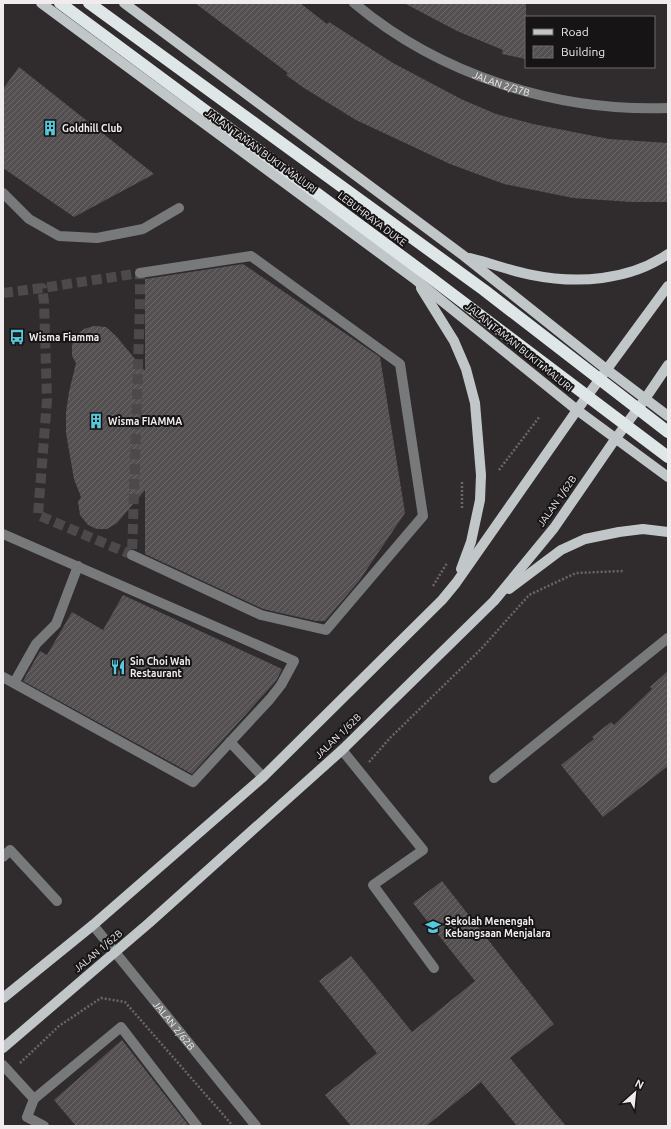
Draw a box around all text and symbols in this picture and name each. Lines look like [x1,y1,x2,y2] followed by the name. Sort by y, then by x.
[525,16,655,68] legend
[561,25,589,38] text: Road
[561,45,605,58] text: Building
[471,69,531,98] street label: JALAN 2/37B
[203,107,319,195] street label: JALAN TAMAN BUKIT MALURI
[41,119,59,137] building icon: Goldhill Club
[62,123,122,134] place label: Goldhill Club
[336,190,409,248] street label: LEBUHRAYA DUKE
[463,300,575,394] street label: JALAN TAMAN BUKIT MALURI
[8,328,26,346] bus stop icon: Wisma Fiamma
[29,332,99,343] place label: Wisma Fiamma
[87,412,105,430] building icon: Wisma FIAMMA
[108,416,182,427] place label: Wisma FIAMMA
[535,473,579,529] street label: JALAN 1/62B
[130,656,191,679] place label: Sin Choi Wah Restaurant
[109,658,127,676] restaurant icon: Sin Choi Wah Restaurant
[313,711,363,761] street label: JALAN 1/62B
[445,916,551,939] place label: Sekolah Menengah Kebangsaan Menjalara
[424,918,442,936] school or university icon: Sekolah Menengah Kebangsaan Menjalara
[72,928,124,974] street label: JALAN 1/62B
[151,999,197,1052] street label: JALAN 2/62B
[615,1073,655,1113] north arrow
[633,1077,646,1091] text: N

